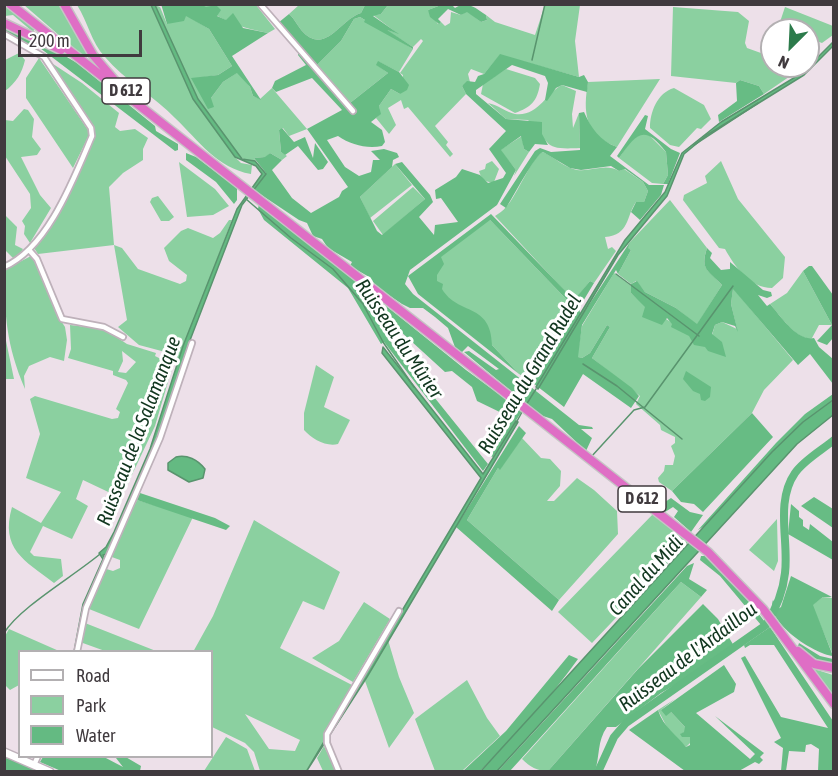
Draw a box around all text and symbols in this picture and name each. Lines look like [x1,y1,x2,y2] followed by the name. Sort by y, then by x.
[21,18,146,56] scale bar
[760,18,820,78] north arrow
[29,30,70,51] text: 200 m
[776,52,791,73] text: N
[102,78,150,104] road number: D 612
[350,275,448,403] water label: Ruisseau du Mûrier
[473,290,587,458] water label: Ruisseau du Grand Rudel
[92,333,186,529] water label: Ruisseau de la Salamanque
[618,486,666,512] road number: D 612
[604,531,688,621] water label: Canal du Midi
[614,597,762,717] water label: Ruisseau de l'Ardaillou
[18,650,213,758] legend
[76,665,110,686] text: Road
[76,695,106,716] text: Park
[76,725,115,746] text: Water

